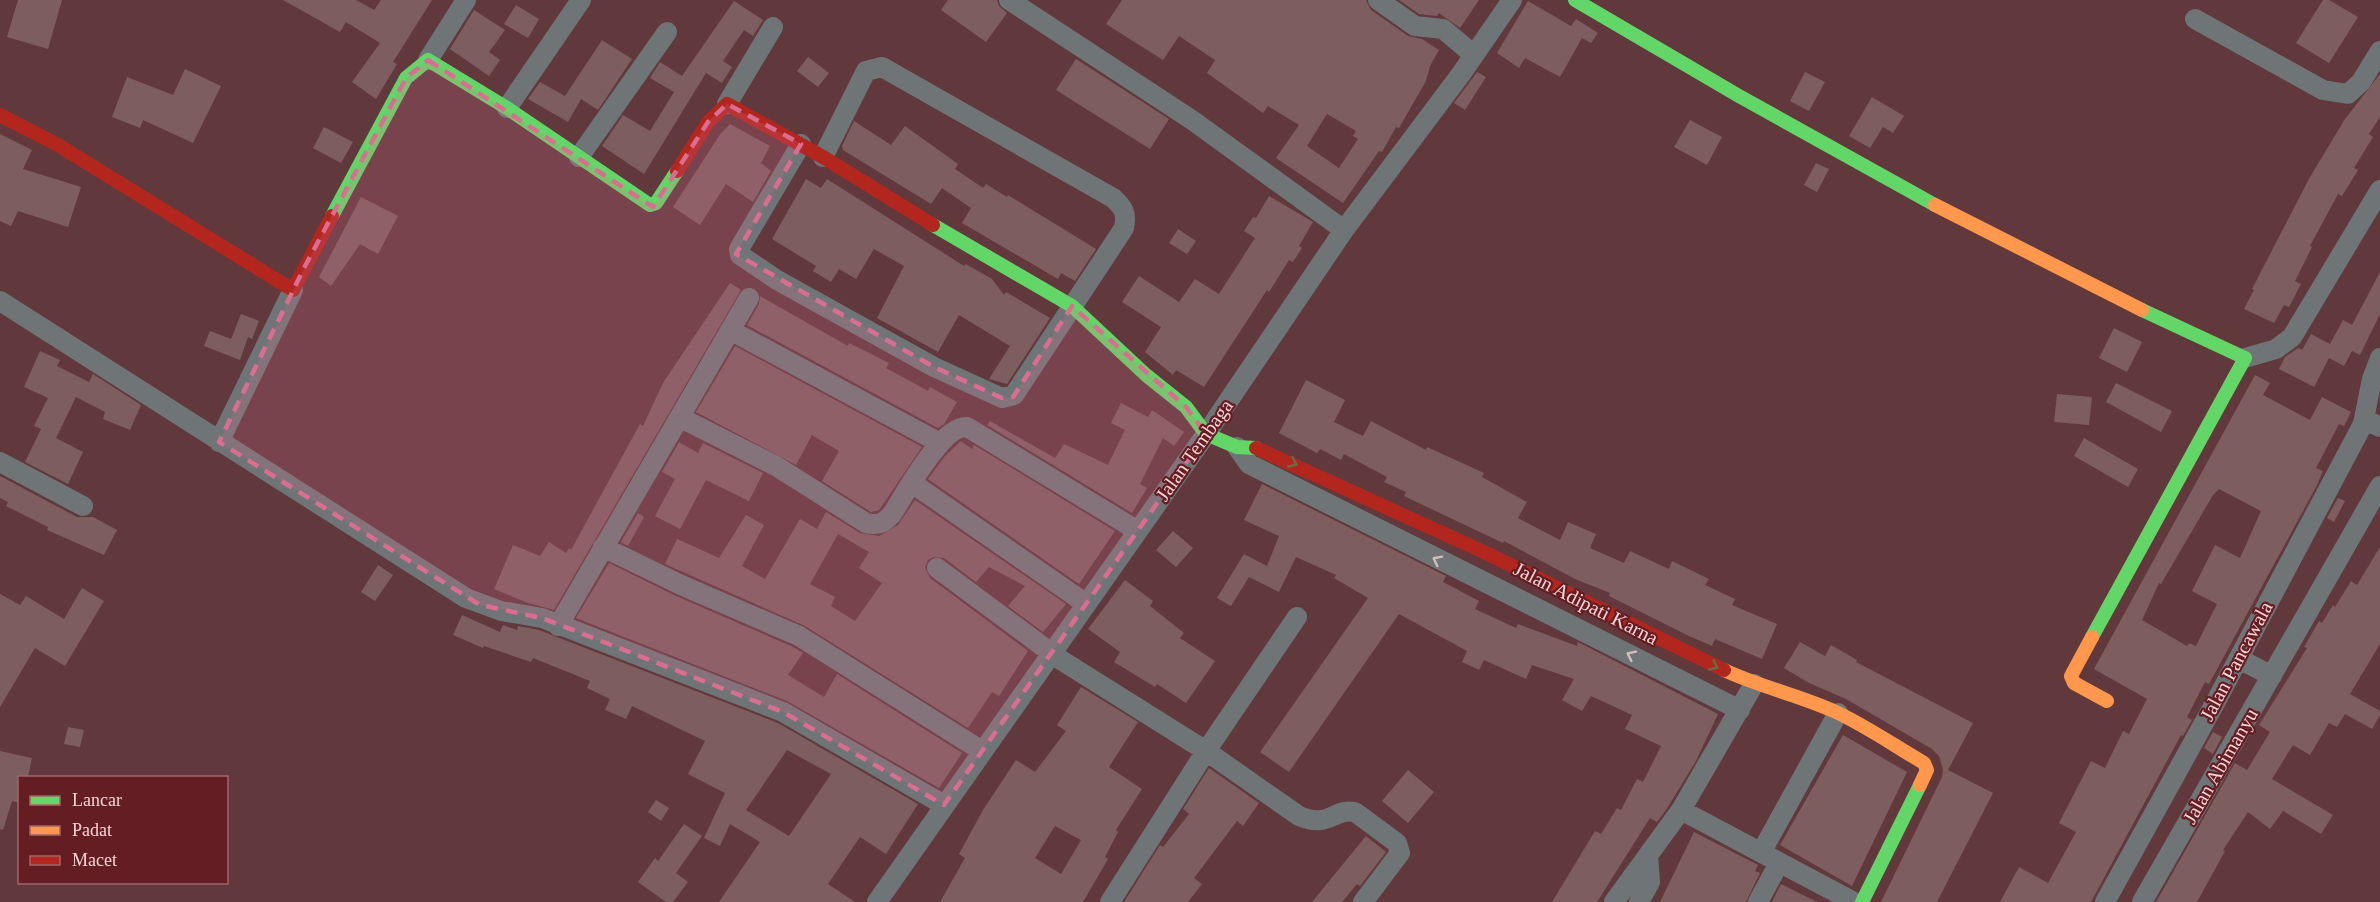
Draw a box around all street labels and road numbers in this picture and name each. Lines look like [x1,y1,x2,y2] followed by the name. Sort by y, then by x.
[1151,395,1238,506] street label: Jalan Tembaga
[1510,557,1662,650] street label: Jalan Adipati Karna
[2195,598,2277,724] street label: Jalan Pancawala
[2178,704,2263,828] street label: Jalan Abimanyu

